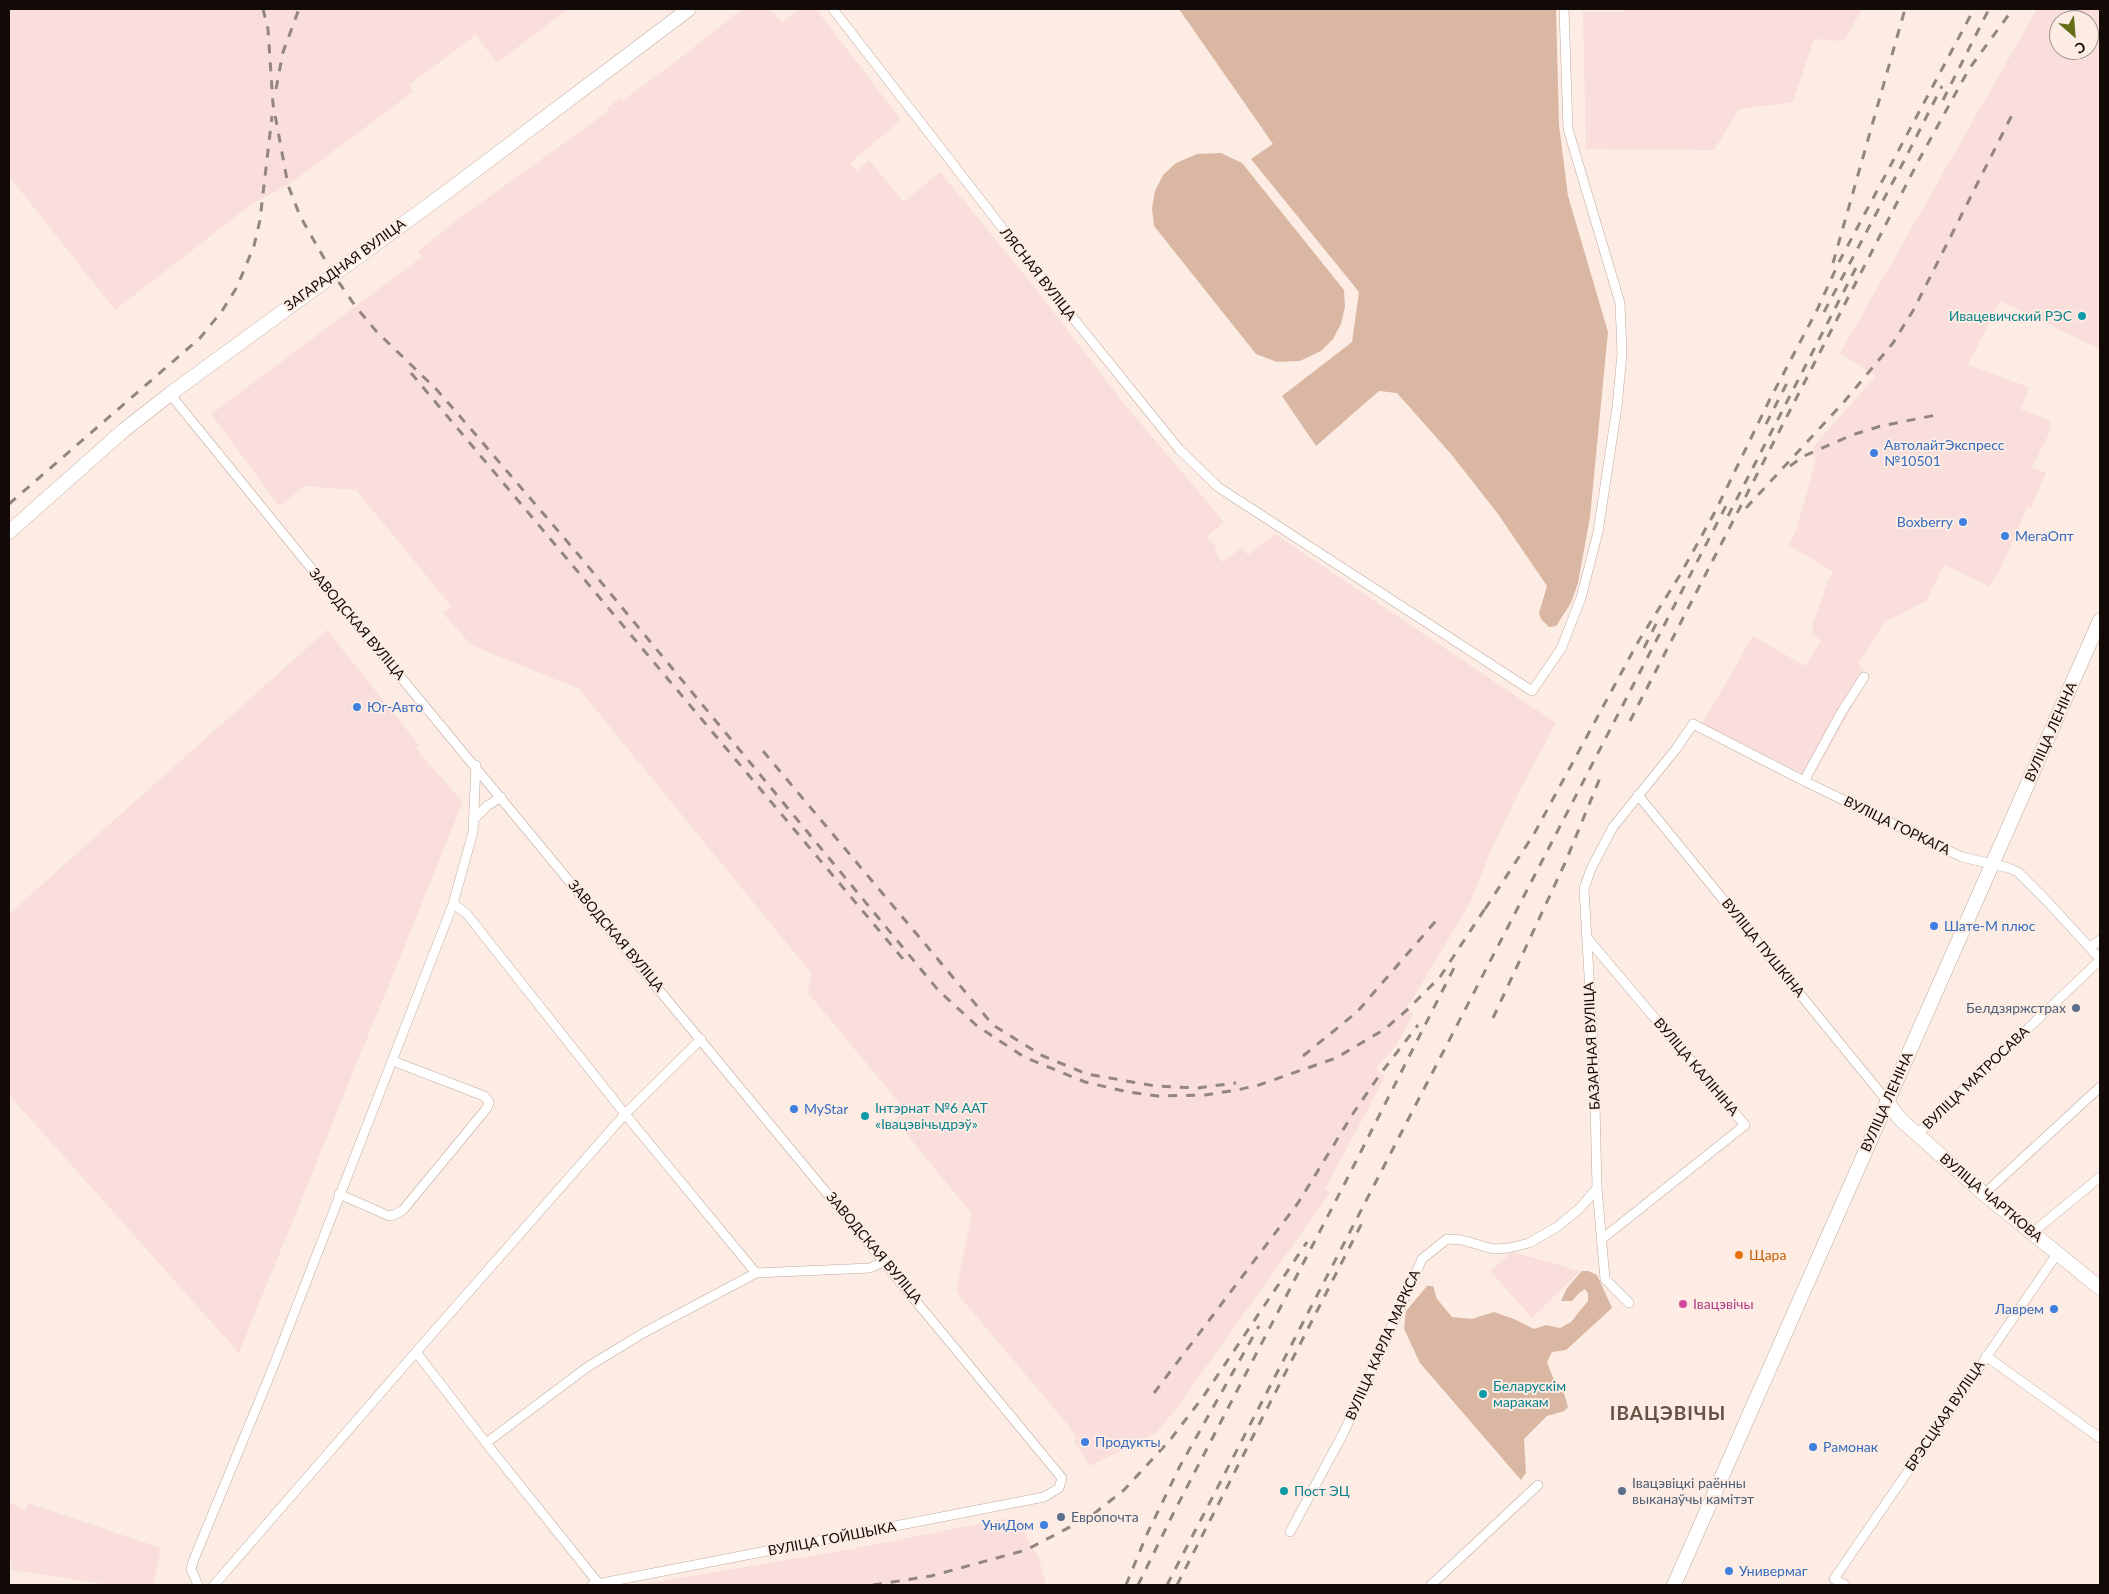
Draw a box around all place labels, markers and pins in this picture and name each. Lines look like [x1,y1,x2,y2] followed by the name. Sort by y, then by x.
[1949,308,2072,324] place label: Ивацевичский РЭС
[2076,310,2088,322] marker: Ивацевичский РЭС
[1884,437,2004,470] place label: АвтолайтЭкспресс №10501
[1868,447,1880,459] marker: АвтолайтЭкспресс №10501
[1897,514,1953,530] place label: Boxberry
[1957,516,1969,528] marker: Boxberry
[2015,528,2074,544] place label: МегаОпт
[1999,530,2011,542] marker: МегаОпт
[367,699,423,715] place label: Юг-Авто
[351,701,363,713] marker: Юг-Авто
[1944,918,2035,934] place label: Шате-М плюс
[1928,920,1940,932] marker: Шате-М плюс
[1966,1000,2066,1016] place label: Белдзяржстрах
[2070,1002,2082,1014] marker: Белдзяржстрах
[875,1100,988,1132] place label: Інтэрнат №6 ААТ «Івацэвічыдрэў»
[804,1101,848,1117] place label: MyStar
[788,1103,800,1115] marker: MyStar
[859,1110,871,1122] marker: Інтэрнат №6 ААТ «Івацэвічыдрэў»
[1749,1247,1786,1263] place label: Щара
[1733,1249,1745,1261] marker: Щара
[1693,1296,1754,1312] place label: Івацэвічы
[1677,1298,1689,1310] marker: Івацэвічы
[1995,1301,2044,1317] place label: Лаврем
[2048,1303,2060,1315] marker: Лаврем
[1493,1378,1566,1410] place label: Беларускім маракам
[1477,1388,1489,1400] marker: Беларускім маракам
[1095,1434,1161,1450] place label: Продукты
[1079,1436,1091,1448] marker: Продукты
[1823,1439,1878,1455] place label: Рамонак
[1807,1441,1819,1453] marker: Рамонак
[1632,1475,1754,1508] place label: Івацэвіцкі раённы выканаўчы камітэт
[1294,1483,1350,1499] place label: Пост ЭЦ
[1278,1485,1290,1497] marker: Пост ЭЦ
[1616,1485,1628,1497] marker: Івацэвіцкі раённы выканаўчы камітэт
[1071,1509,1139,1525] place label: Европочта
[1055,1511,1067,1523] marker: Европочта
[982,1517,1034,1533] place label: УниДом
[1038,1519,1050,1531] marker: УниДом
[1739,1563,1808,1579] place label: Универмаг
[1723,1565,1735,1577] marker: Универмаг

